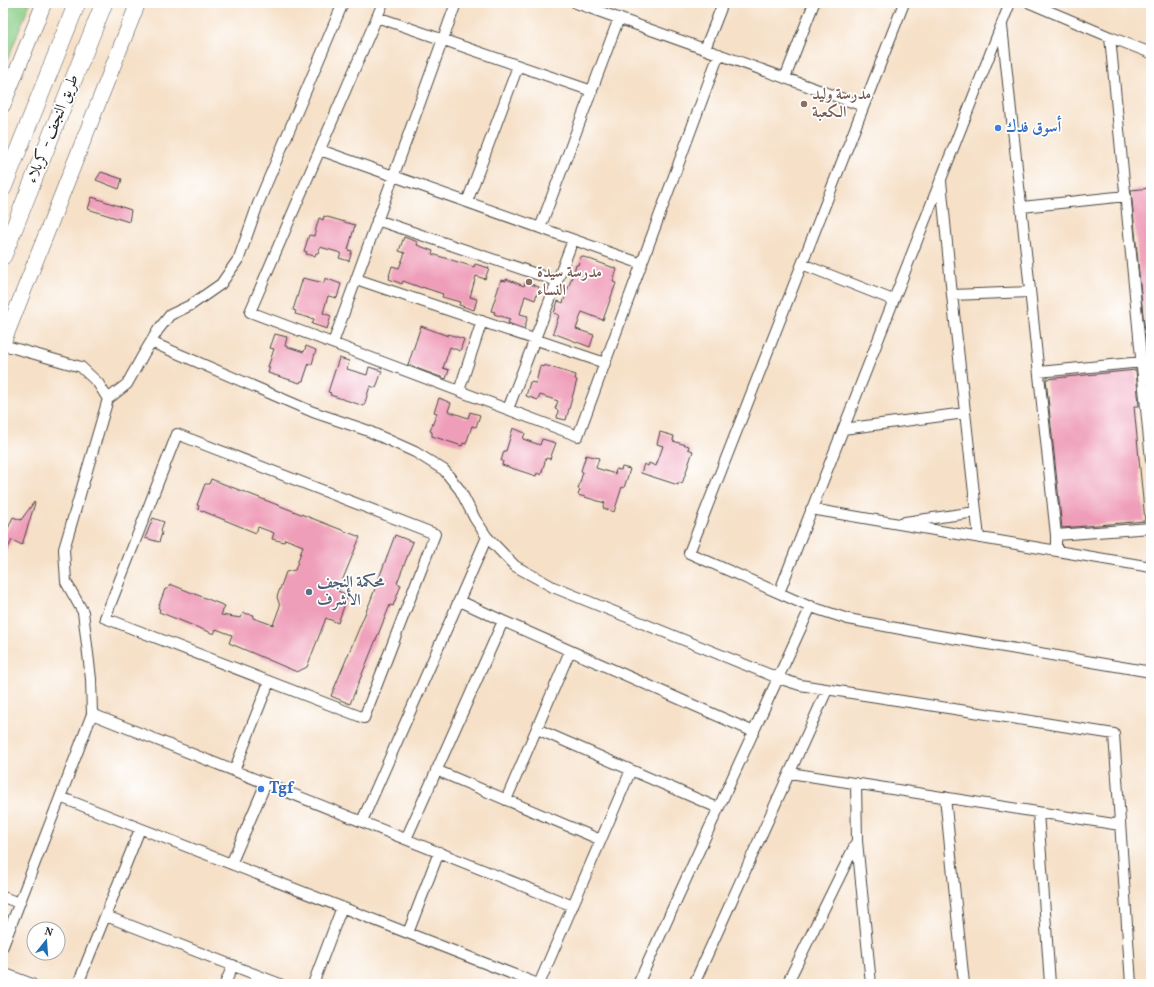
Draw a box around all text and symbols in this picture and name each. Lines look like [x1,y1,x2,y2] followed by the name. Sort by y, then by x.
[21,71,85,187] street label: طريق النجف - کربلاء
[812,84,871,124] place label: مدرسة وليد الكعبة
[799,99,809,109] marker: مدرسة وليد الكعبة
[1006,115,1062,139] place label: أسوق فدك
[993,123,1003,133] marker: أسوق فدك
[537,262,602,302] place label: مدرسة سيدة النساء
[524,277,534,287] marker: مدرسة سيدة النساء
[317,572,385,612] place label: محكمة النجف الأشرف
[304,587,314,597] marker: محكمة النجف الأشرف
[269,778,295,800] place label: Tgf
[256,784,266,794] marker: Tgf
[26,921,66,961] north arrow
[42,925,55,941] text: N

